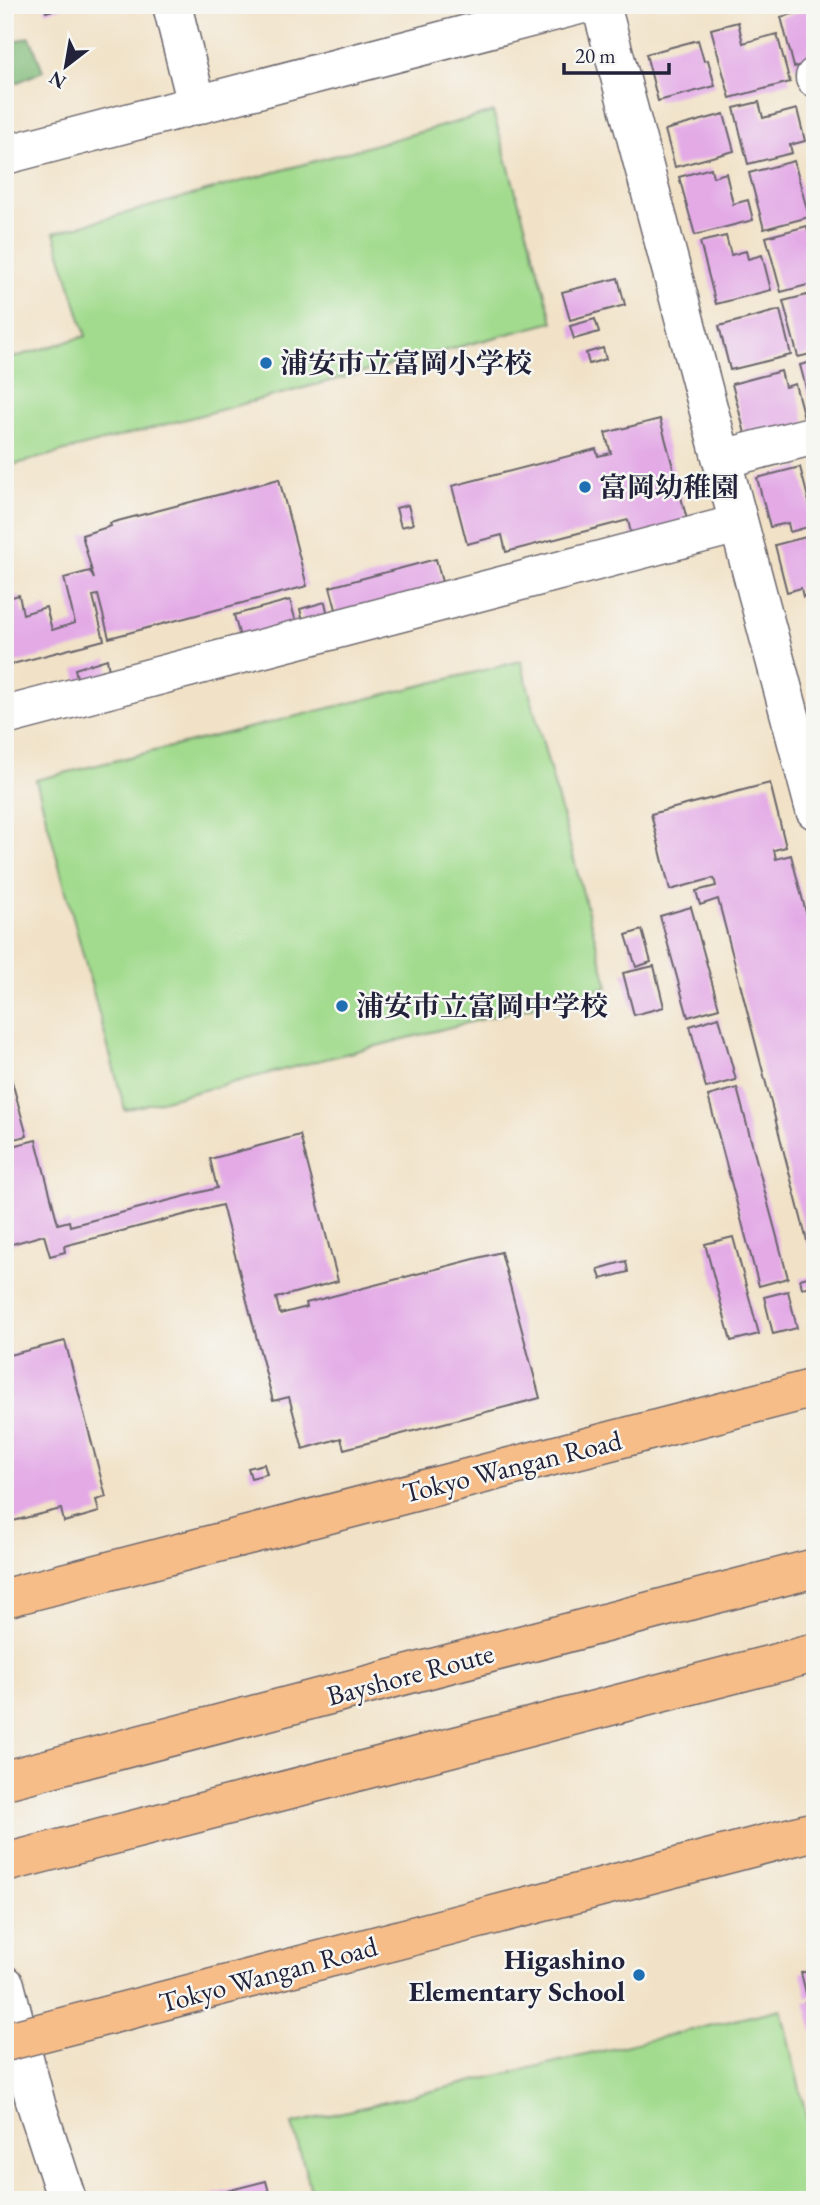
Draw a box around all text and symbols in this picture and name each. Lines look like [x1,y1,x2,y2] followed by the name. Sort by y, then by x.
[32,32,102,102] north arrow
[564,32,670,76] scale bar
[575,42,616,69] text: 20 m
[44,65,71,95] text: N
[280,345,532,381] place label: 浦安市立富岡小学校
[258,355,274,371] marker: 浦安市立富岡小学校
[599,469,739,505] place label: 富岡幼稚園
[577,479,593,495] marker: 富岡幼稚園
[356,988,608,1024] place label: 浦安市立富岡中学校
[334,998,350,1014] marker: 浦安市立富岡中学校
[399,1421,626,1511] street label: Tokyo Wangan Road
[323,1634,497,1714] street label: Bayshore Route
[155,1927,382,2020] street label: Tokyo Wangan Road
[409,1941,625,2009] place label: Higashino Elementary School
[631,1967,647,1983] marker: Higashino Elementary School

